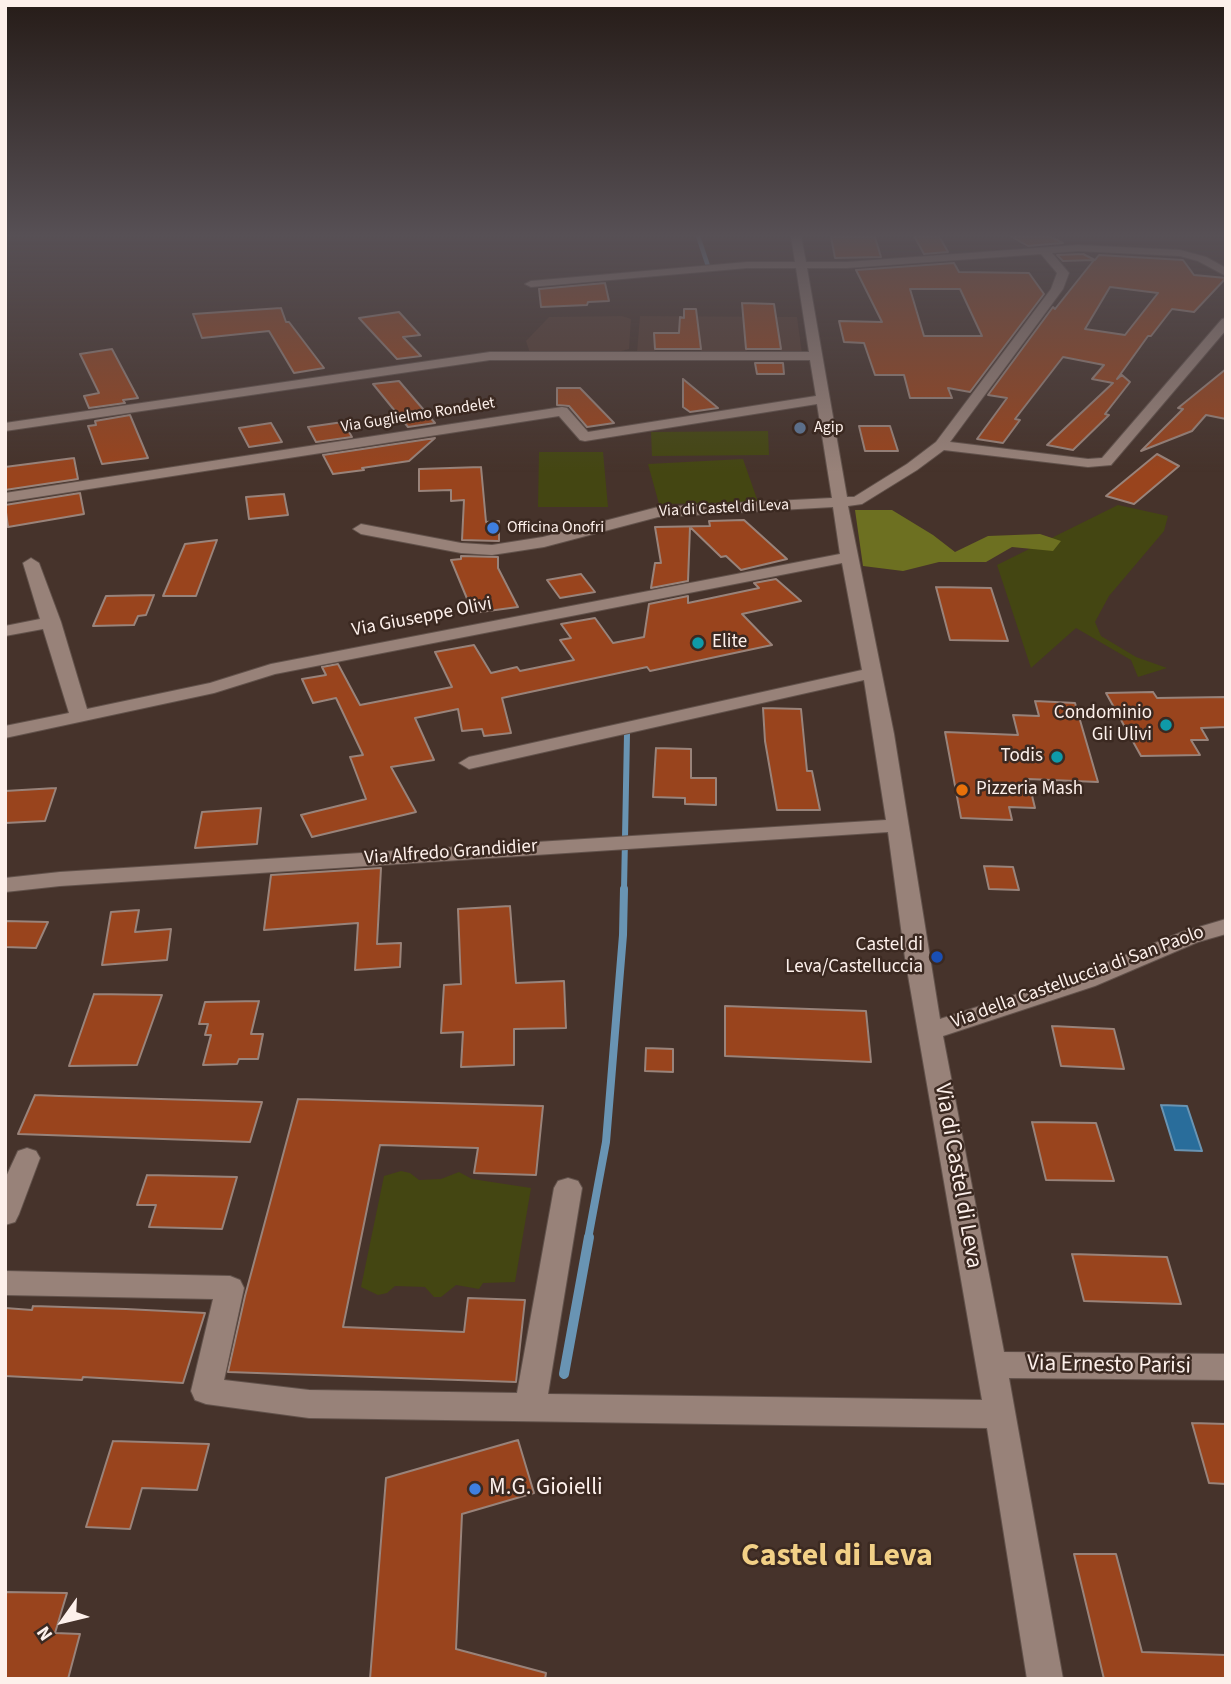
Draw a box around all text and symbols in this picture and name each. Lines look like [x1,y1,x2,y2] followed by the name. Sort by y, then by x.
[340,394,496,438] street label: Via Guglielmo Rondelet
[814,418,844,438] place label: Agip
[792,420,808,436] marker: Agip
[658,496,790,522] street label: Via di Castel di Leva
[507,518,604,538] place label: Officina Onofri
[485,520,501,536] marker: Officina Onofri
[350,593,494,643] street label: Via Giuseppe Olivi
[712,632,747,654] place label: Elite
[690,635,706,651] marker: Elite
[1054,703,1152,747] place label: Condominio Gli Ulivi
[1158,717,1174,733] marker: Condominio Gli Ulivi
[1001,746,1043,768] place label: Todis
[1049,749,1065,765] marker: Todis
[976,779,1083,801] place label: Pizzeria Mash
[954,782,970,798] marker: Pizzeria Mash
[364,836,538,870] street label: Via Alfredo Grandidier
[948,922,1208,1034] street label: Via della Castelluccia di San Paolo
[785,935,923,979] place label: Castel di Leva/Castelluccia
[929,949,945,965] marker: Castel di Leva/Castelluccia
[927,1081,987,1271] street label: Via di Castel di Leva
[1027,1351,1191,1381] street label: Via Ernesto Parisi
[489,1475,603,1503] place label: M.G. Gioielli
[467,1481,483,1497] marker: M.G. Gioielli
[741,1539,933,1577] district label: Castel di Leva
[28,1586,98,1656] north arrow
[30,1620,60,1646] text: N

